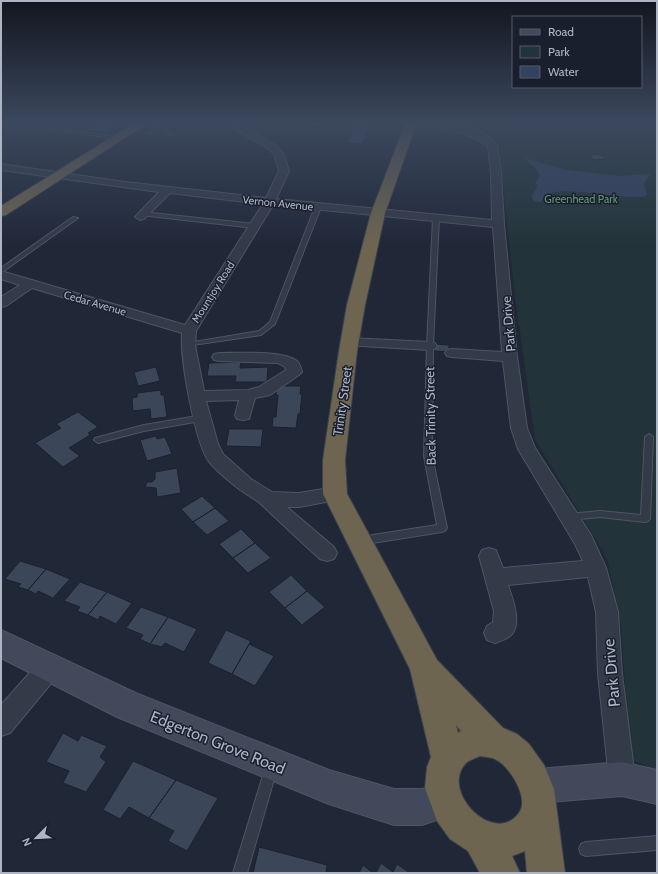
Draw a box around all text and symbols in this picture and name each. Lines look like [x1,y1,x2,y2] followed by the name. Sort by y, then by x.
[512,16,642,88] legend
[548,24,574,39] text: Road
[548,44,570,59] text: Park
[548,64,579,79] text: Water
[242,192,314,214] street label: Vernon Avenue
[544,192,618,206] park label: Greenhead Park
[188,258,238,326] street label: Mountjoy Road
[62,287,128,319] street label: Cedar Avenue
[498,295,518,352] street label: Park Drive
[329,365,355,437] street label: Trinity Street
[421,366,439,465] street label: Back Trinity Street
[599,638,624,708] street label: Park Drive
[148,707,288,778] street label: Edgerton Grove Road
[16,818,56,858] north arrow
[19,836,35,848] text: N

